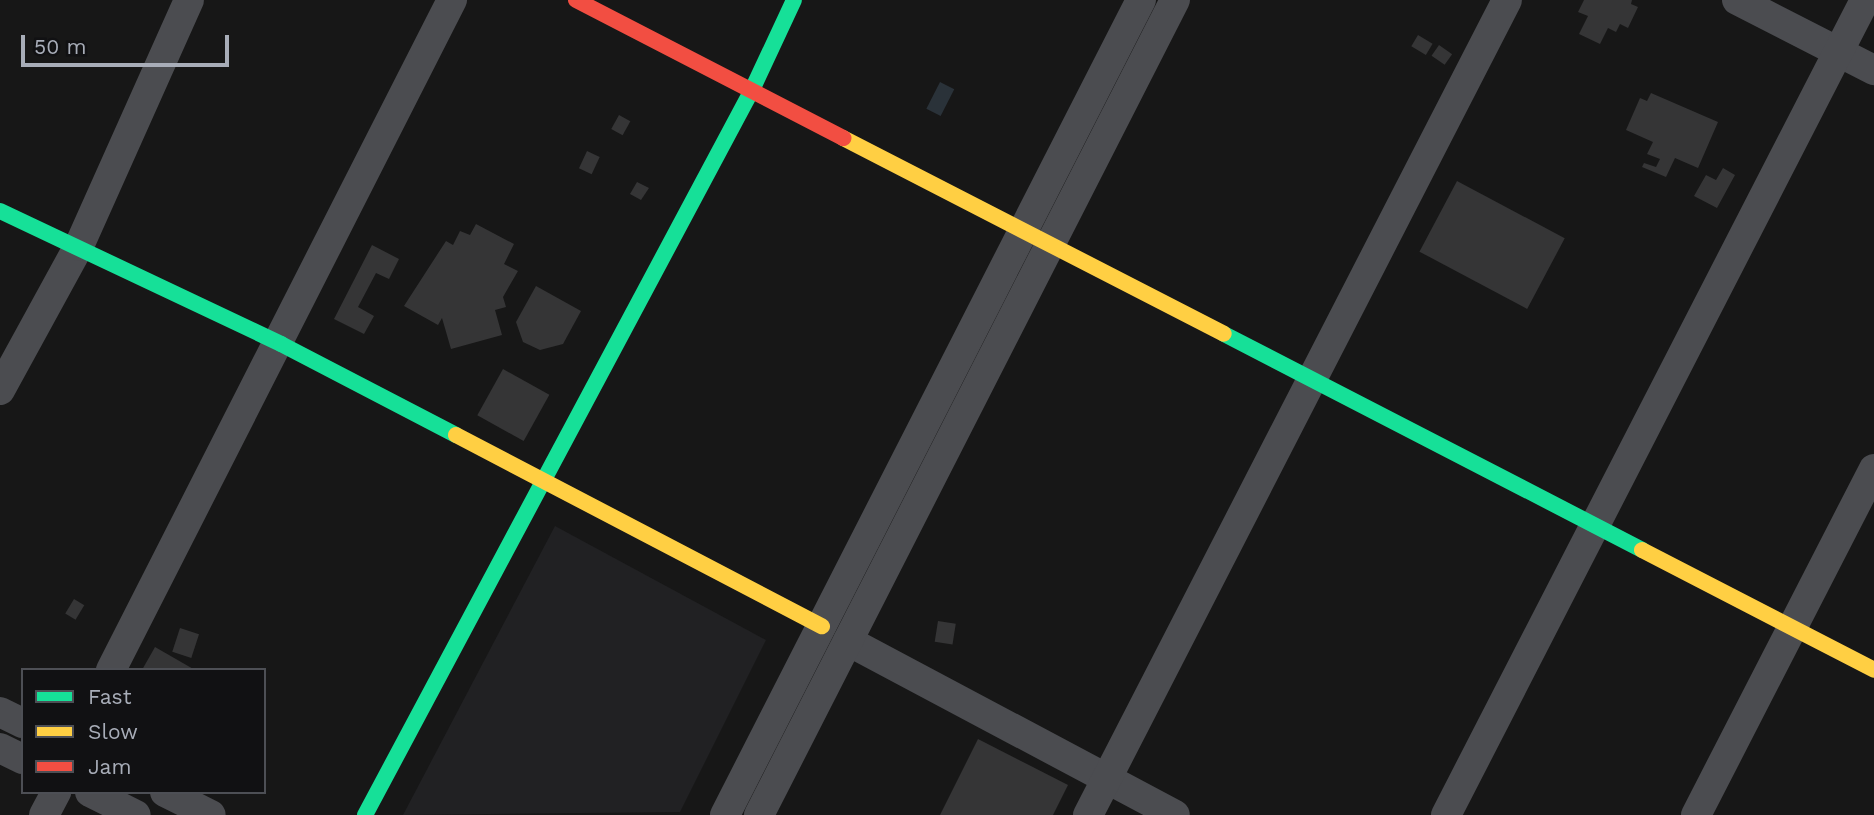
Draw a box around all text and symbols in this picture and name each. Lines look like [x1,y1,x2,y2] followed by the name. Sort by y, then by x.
[24,21,233,65] scale bar
[34,34,86,59] text: 50 m
[21,668,266,794] legend
[88,684,132,709] text: Fast
[88,719,138,744] text: Slow
[88,754,131,779] text: Jam

